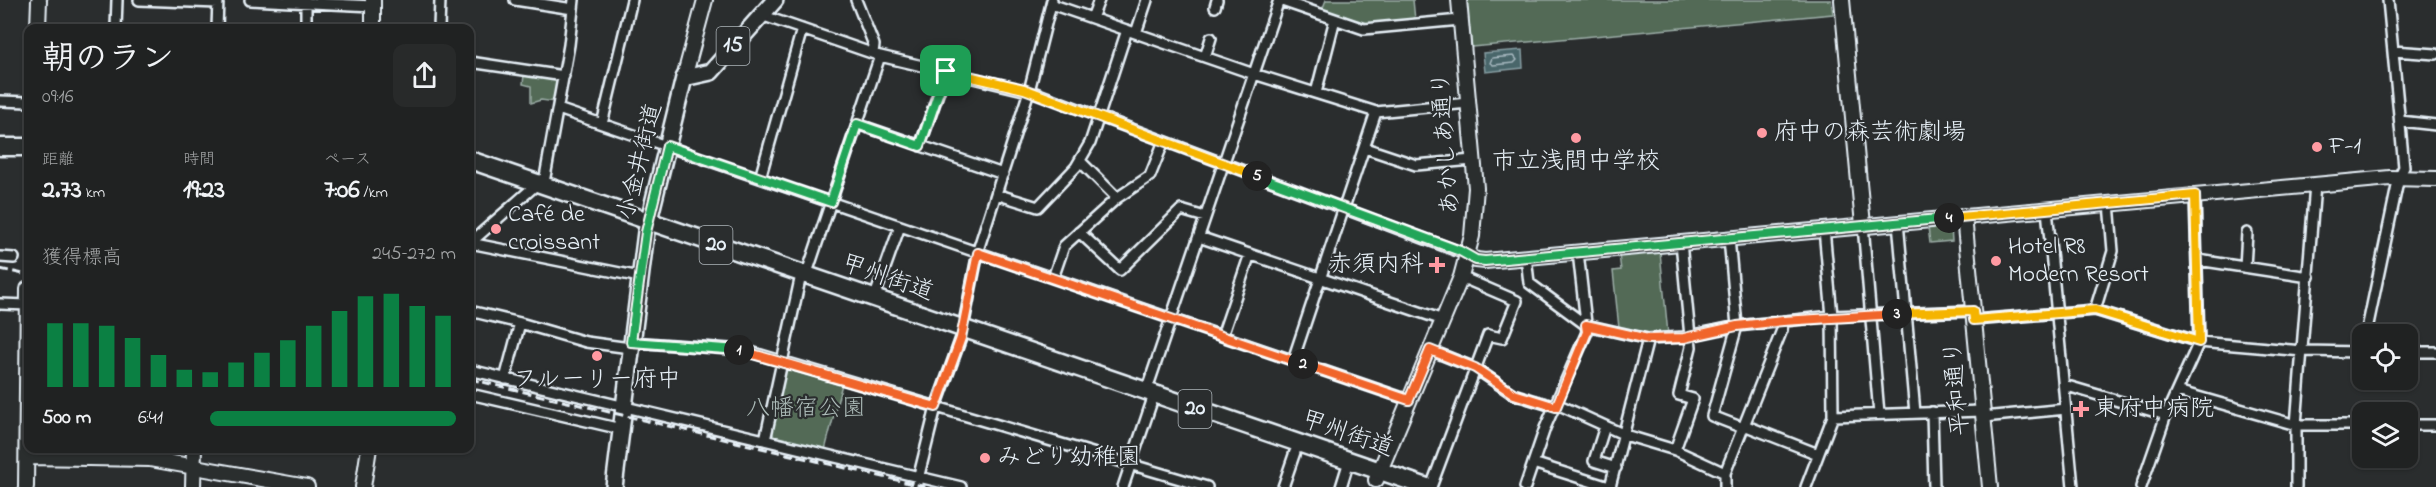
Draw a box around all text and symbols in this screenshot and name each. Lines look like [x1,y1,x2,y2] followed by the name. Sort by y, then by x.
[716,27,750,65] road number: 15
[42,36,174,84] text: 朝のラン
[393,44,456,107] button: share
[920,45,971,96] pin
[929,54,962,87] icon: arrive
[1425,70,1469,216] street label: あかしあ通り
[42,83,74,112] text: 09:16
[610,100,672,224] street label: 小金井街道
[1774,116,1966,151] place label: 府中の森芸術劇場
[1755,126,1769,140] marker: 府中の森芸術劇場
[2328,130,2362,165] place label: F-1
[1569,131,1583,145] marker: 市立浅間中学校
[2310,140,2324,154] marker: F-1
[1492,145,1660,180] place label: 市立浅間中学校
[42,148,74,172] text: 距離
[183,148,215,172] text: 時間
[324,148,371,172] text: ペース
[1242,161,1272,191] pin: 5
[1252,164,1262,188] text: 5
[42,172,82,210] text: 2.73
[183,172,225,210] text: 19:23
[324,172,360,210] text: 7:06
[82,181,105,205] text: km
[360,181,388,205] text: /km
[508,198,600,261] place label: Café de croissant
[1934,203,1964,233] pin: 4
[1946,206,1952,230] text: 4
[489,222,503,236] marker: Café de croissant
[700,226,732,264] road number: 20
[2008,230,2149,293] place label: Hotel R8 Modern Resort
[372,240,456,269] text: 245–272 m
[42,244,122,273] text: 獲得標高
[836,247,938,311] street label: 甲州街道
[1328,248,1424,283] place label: 赤須内科
[1989,254,2003,268] marker: Hotel R8 Modern Resort
[1428,256,1446,274] marker: 赤須内科
[1882,299,1912,329] pin: 3
[1894,302,1900,326] text: 3
[2352,324,2418,468] map controls
[2352,324,2418,390] button: locate
[724,335,754,365] pin: 1
[736,338,742,362] text: 1
[1936,339,1980,437] street label: 平和通り
[590,349,604,363] marker: フルーリー府中
[1288,349,1318,379] pin: 2
[1299,352,1307,376] text: 2
[513,363,681,398] place label: フルーリー府中
[1178,390,1212,428] road number: 20
[746,392,866,427] park label: 八幡宿公園
[2094,392,2214,427] place label: 東府中病院
[2072,400,2090,418] marker: 東府中病院
[2352,402,2418,468] button: layers
[1296,403,1398,467] street label: 甲州街道
[42,404,91,433] text: 500 m
[138,404,163,433] text: 6:41
[997,441,1141,476] place label: みどり幼稚園
[978,451,992,465] marker: みどり幼稚園

